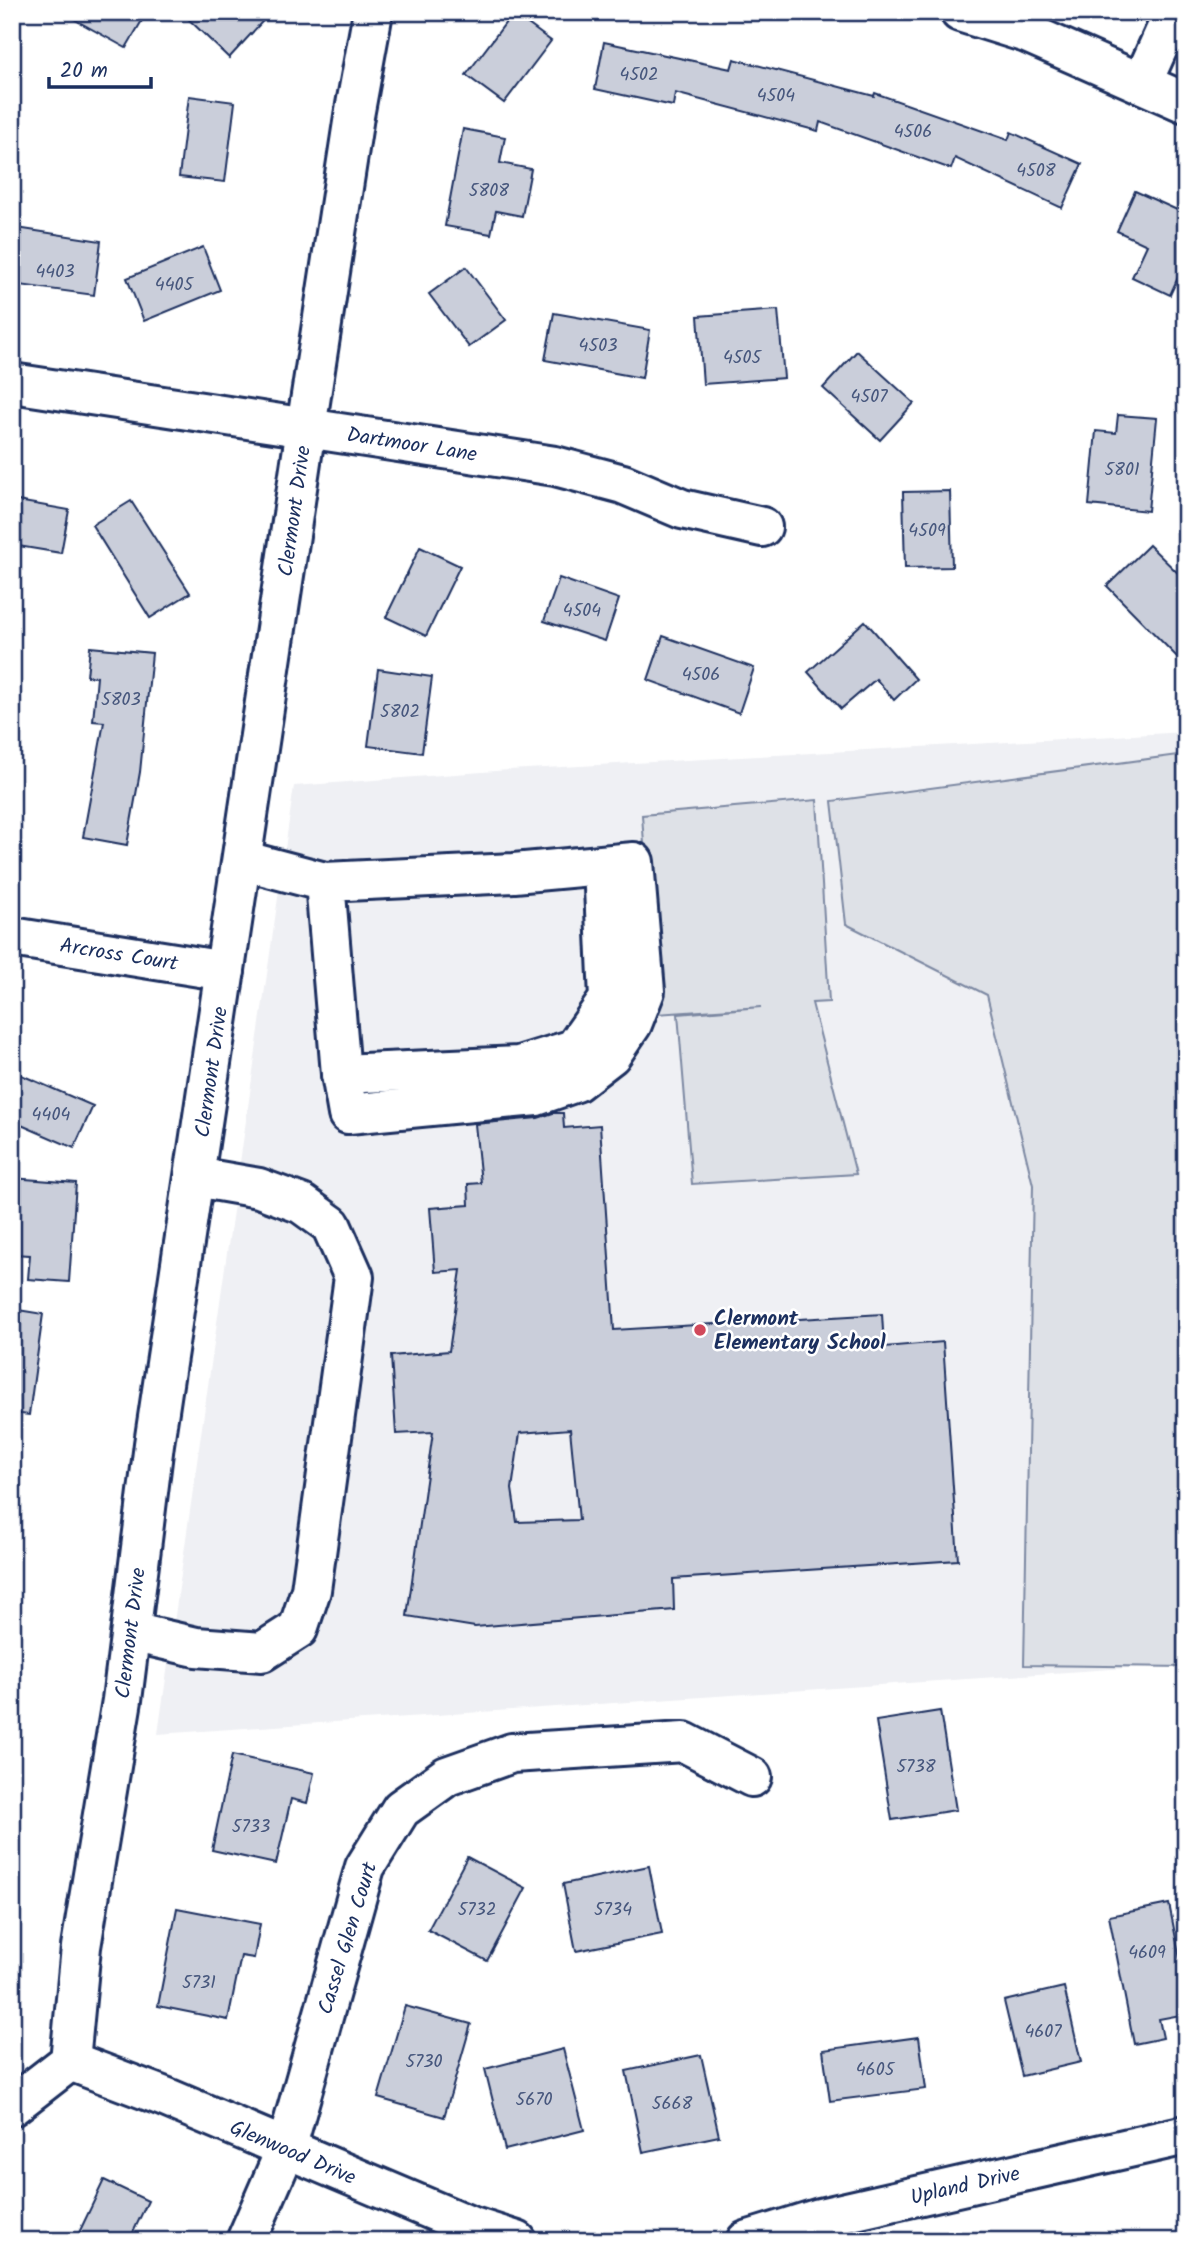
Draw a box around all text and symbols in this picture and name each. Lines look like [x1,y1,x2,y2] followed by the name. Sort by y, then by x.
[49,46,150,90] scale bar
[60,55,108,88] text: 20 m
[619,61,659,90] house number: 4502
[757,82,795,111] house number: 4504
[894,118,932,147] house number: 4506
[1016,157,1056,186] house number: 4508
[469,177,509,206] house number: 5808
[35,258,75,287] house number: 4403
[155,271,195,300] house number: 4405
[579,332,617,361] house number: 4503
[723,344,762,373] house number: 4505
[851,383,888,412] house number: 4507
[344,419,480,472] street label: Dartmoor Lane
[270,443,321,579] street label: Clermont Drive
[1104,456,1140,485] house number: 5801
[908,517,946,546] house number: 4509
[563,597,601,626] house number: 4504
[682,661,720,690] house number: 4506
[101,686,141,715] house number: 5803
[380,698,420,727] house number: 5802
[57,930,181,981] street label: Arcross Court
[187,1004,238,1140] street label: Clermont Drive
[32,1101,70,1130] house number: 4404
[714,1303,886,1360] place label: Clermont Elementary School
[692,1322,708,1338] marker: Clermont Elementary School
[107,1565,156,1701] street label: Clermont Drive
[896,1753,936,1782] house number: 5738
[232,1813,270,1842] house number: 5733
[310,1857,388,2019] street label: Cassel Glen Court
[458,1896,496,1925] house number: 5732
[594,1896,632,1925] house number: 5734
[1128,1939,1166,1968] house number: 4609
[182,1969,216,1998] house number: 5731
[1024,2018,1062,2047] house number: 4607
[405,2048,443,2077] house number: 5730
[856,2056,896,2085] house number: 4605
[516,2086,552,2115] house number: 5670
[652,2090,692,2119] house number: 5668
[224,2112,361,2195] street label: Glenwood Drive
[907,2158,1024,2215] street label: Upland Drive

